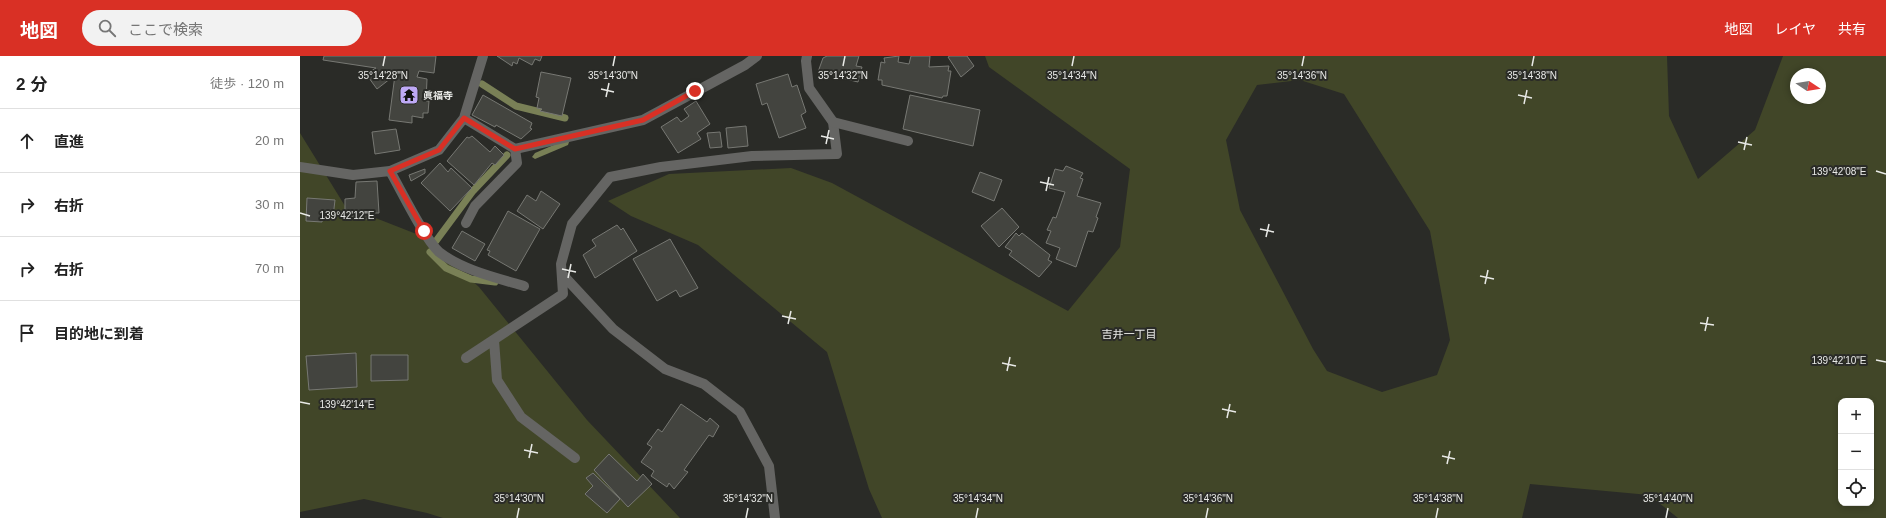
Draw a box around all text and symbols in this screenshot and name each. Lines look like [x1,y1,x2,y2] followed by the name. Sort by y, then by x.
[82,10,362,46] search box
[96,17,118,39] icon: search
[20,20,58,41] text: 地図
[128,21,203,38] text: ここで検索
[1724,21,1752,37] text: 地図
[1774,21,1816,37] text: レイヤ
[1838,21,1866,37] text: 共有
[1790,68,1826,104] north arrow
[358,70,408,81] text: 35°14'28"N
[588,70,638,81] text: 35°14'30"N
[818,70,868,81] text: 35°14'32"N
[1047,70,1097,81] text: 35°14'34"N
[1277,70,1327,81] text: 35°14'36"N
[1507,70,1557,81] text: 35°14'38"N
[16,75,47,94] text: 2 分
[210,76,284,91] text: 徒歩 · 120 m
[686,82,704,100] route end
[398,84,420,106] temple icon: 眞福寺
[423,90,453,101] place label: 眞福寺
[16,130,38,152] icon: ahead
[54,133,84,150] text: 直進
[255,133,284,148] text: 20 m
[1811,166,1867,177] text: 139°42'08"E
[16,194,38,216] icon: right
[54,197,84,214] text: 右折
[255,197,284,212] text: 30 m
[319,210,375,221] text: 139°42'12"E
[415,222,433,240] route start
[16,258,38,280] icon: right
[54,261,84,278] text: 右折
[255,261,284,276] text: 70 m
[16,322,38,344] icon: arrive
[54,325,144,342] text: 目的地に到着
[1102,328,1157,340] district label: 吉井一丁目
[1811,355,1867,366] text: 139°42'10"E
[1838,398,1874,506] map controls
[1838,398,1874,434] button: +
[319,399,375,410] text: 139°42'14"E
[1838,434,1874,470] button: −
[1838,470,1874,506] button: locate
[494,493,544,504] text: 35°14'30"N
[723,493,773,504] text: 35°14'32"N
[953,493,1003,504] text: 35°14'34"N
[1183,493,1233,504] text: 35°14'36"N
[1413,493,1463,504] text: 35°14'38"N
[1643,493,1693,504] text: 35°14'40"N

